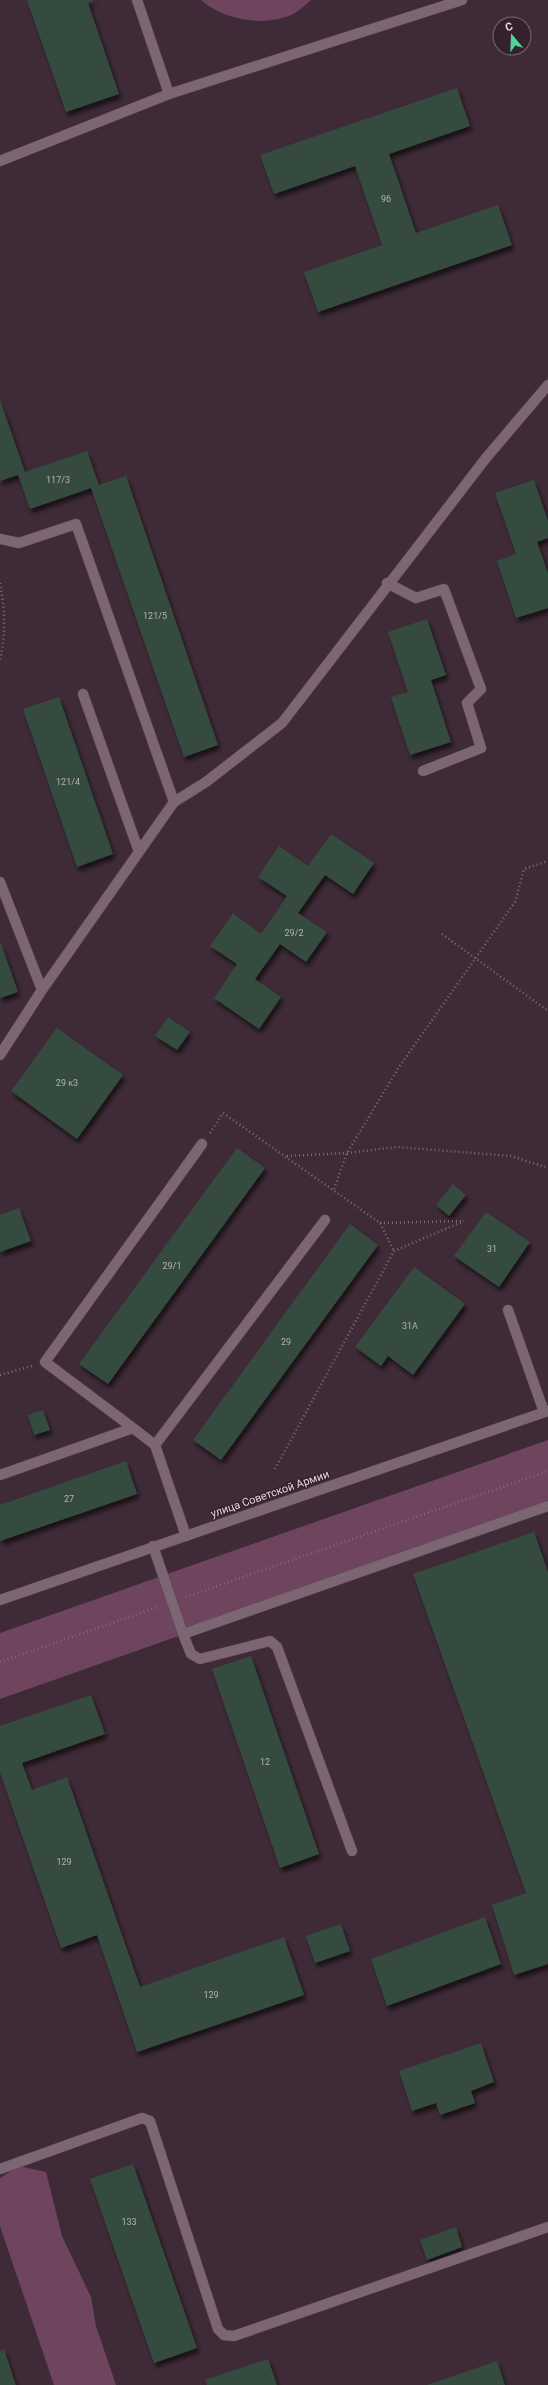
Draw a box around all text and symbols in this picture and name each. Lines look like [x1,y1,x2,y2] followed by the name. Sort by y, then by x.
[492,16,532,56] north arrow
[503,20,514,34] text: С
[381,194,391,204] house number: 96
[46,475,70,485] house number: 117/3
[143,611,167,621] house number: 121/5
[56,777,80,787] house number: 121/4
[285,928,303,938] house number: 29/2
[56,1078,78,1088] house number: 29 к3
[487,1244,497,1254] house number: 31
[163,1261,181,1271] house number: 29/1
[402,1321,418,1331] house number: 31А
[281,1337,291,1347] house number: 29
[209,1468,331,1520] street label: улица Советской Армии
[64,1494,74,1504] house number: 27
[260,1757,270,1767] house number: 12
[56,1857,72,1867] house number: 129
[203,1990,219,2000] house number: 129
[121,2217,137,2227] house number: 133

